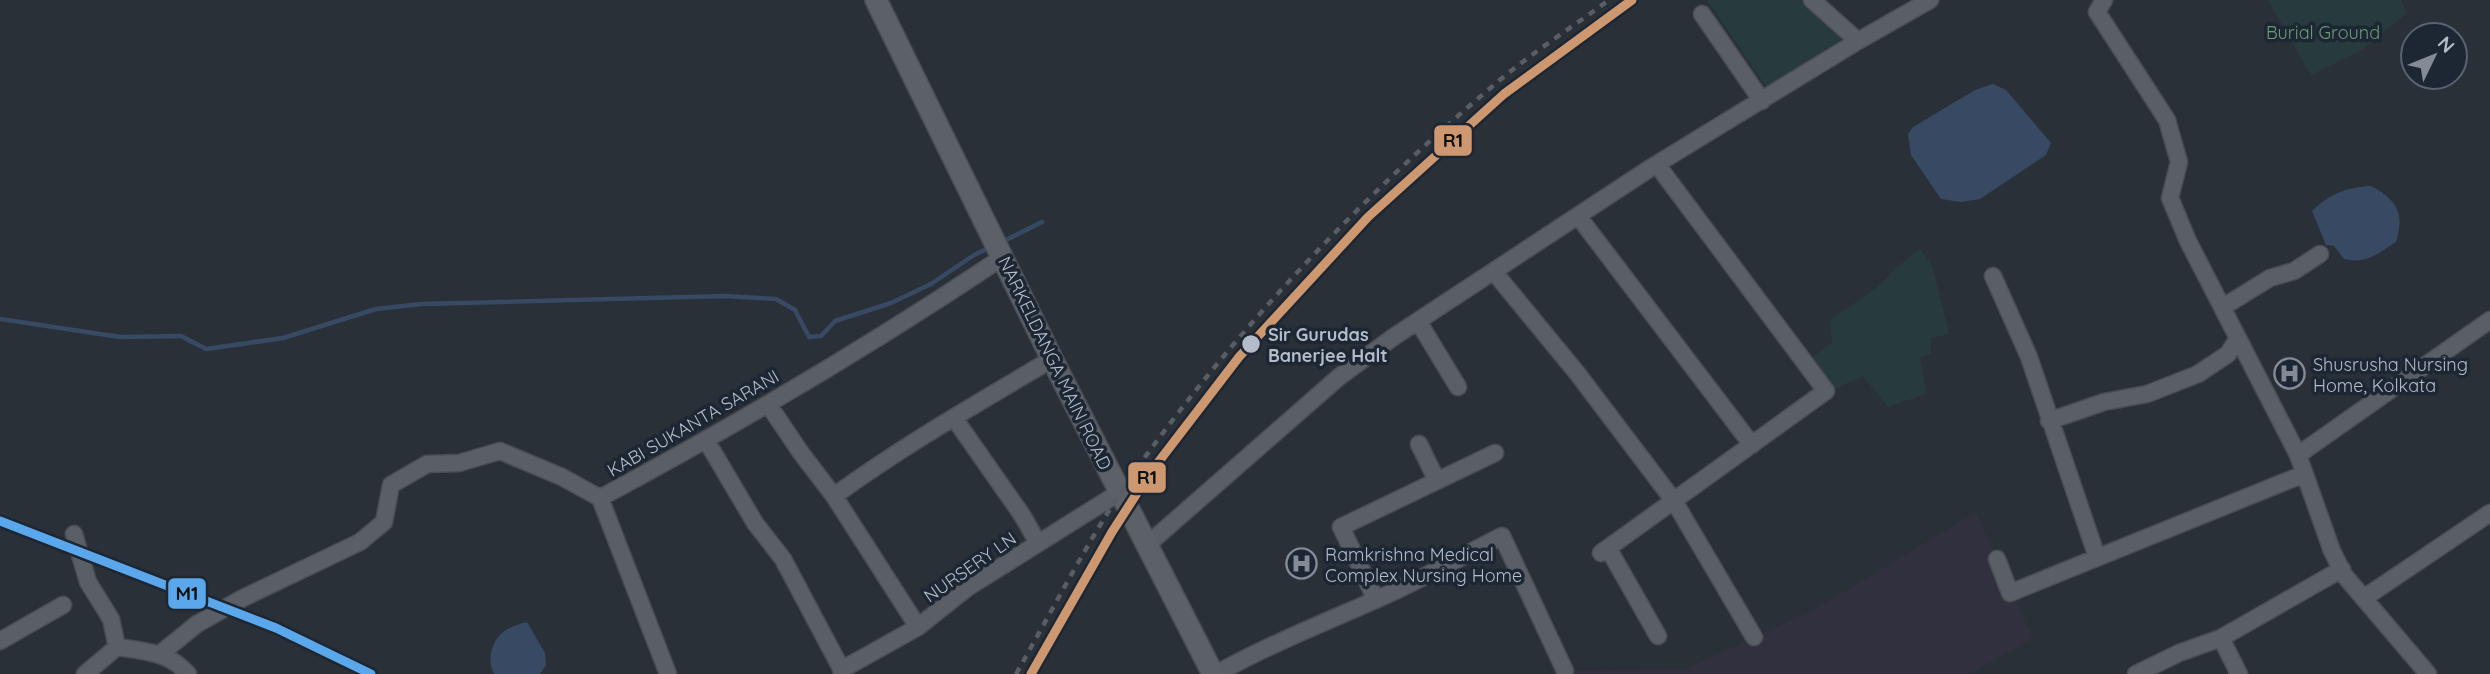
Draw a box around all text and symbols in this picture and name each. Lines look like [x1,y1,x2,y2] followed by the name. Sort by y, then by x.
[2266,21,2380,44] park label: Burial Ground
[2399,21,2469,91] north arrow
[2433,31,2460,58] text: N
[1433,124,1473,157] line badge: R1
[1443,128,1463,152] text: R1
[993,253,1117,474] street label: NARKELDANGA MAIN ROAD
[1268,323,1388,367] place label: Sir Gurudas Banerjee Halt
[1240,333,1262,355] marker: Sir Gurudas Banerjee Halt
[2313,353,2468,397] place label: Shusrusha Nursing Home, Kolkata
[2273,357,2307,391] hospital icon: Shusrusha Nursing Home, Kolkata
[603,364,783,482] street label: KABI SUKANTA SARANI
[1127,461,1167,494] line badge: R1
[1137,465,1157,489] text: R1
[919,527,1021,607] street label: NURSERY LN
[1325,543,1522,587] place label: Ramkrishna Medical Complex Nursing Home
[1285,547,1319,581] hospital icon: Ramkrishna Medical Complex Nursing Home
[167,577,207,610] line badge: M1
[176,581,198,605] text: M1

